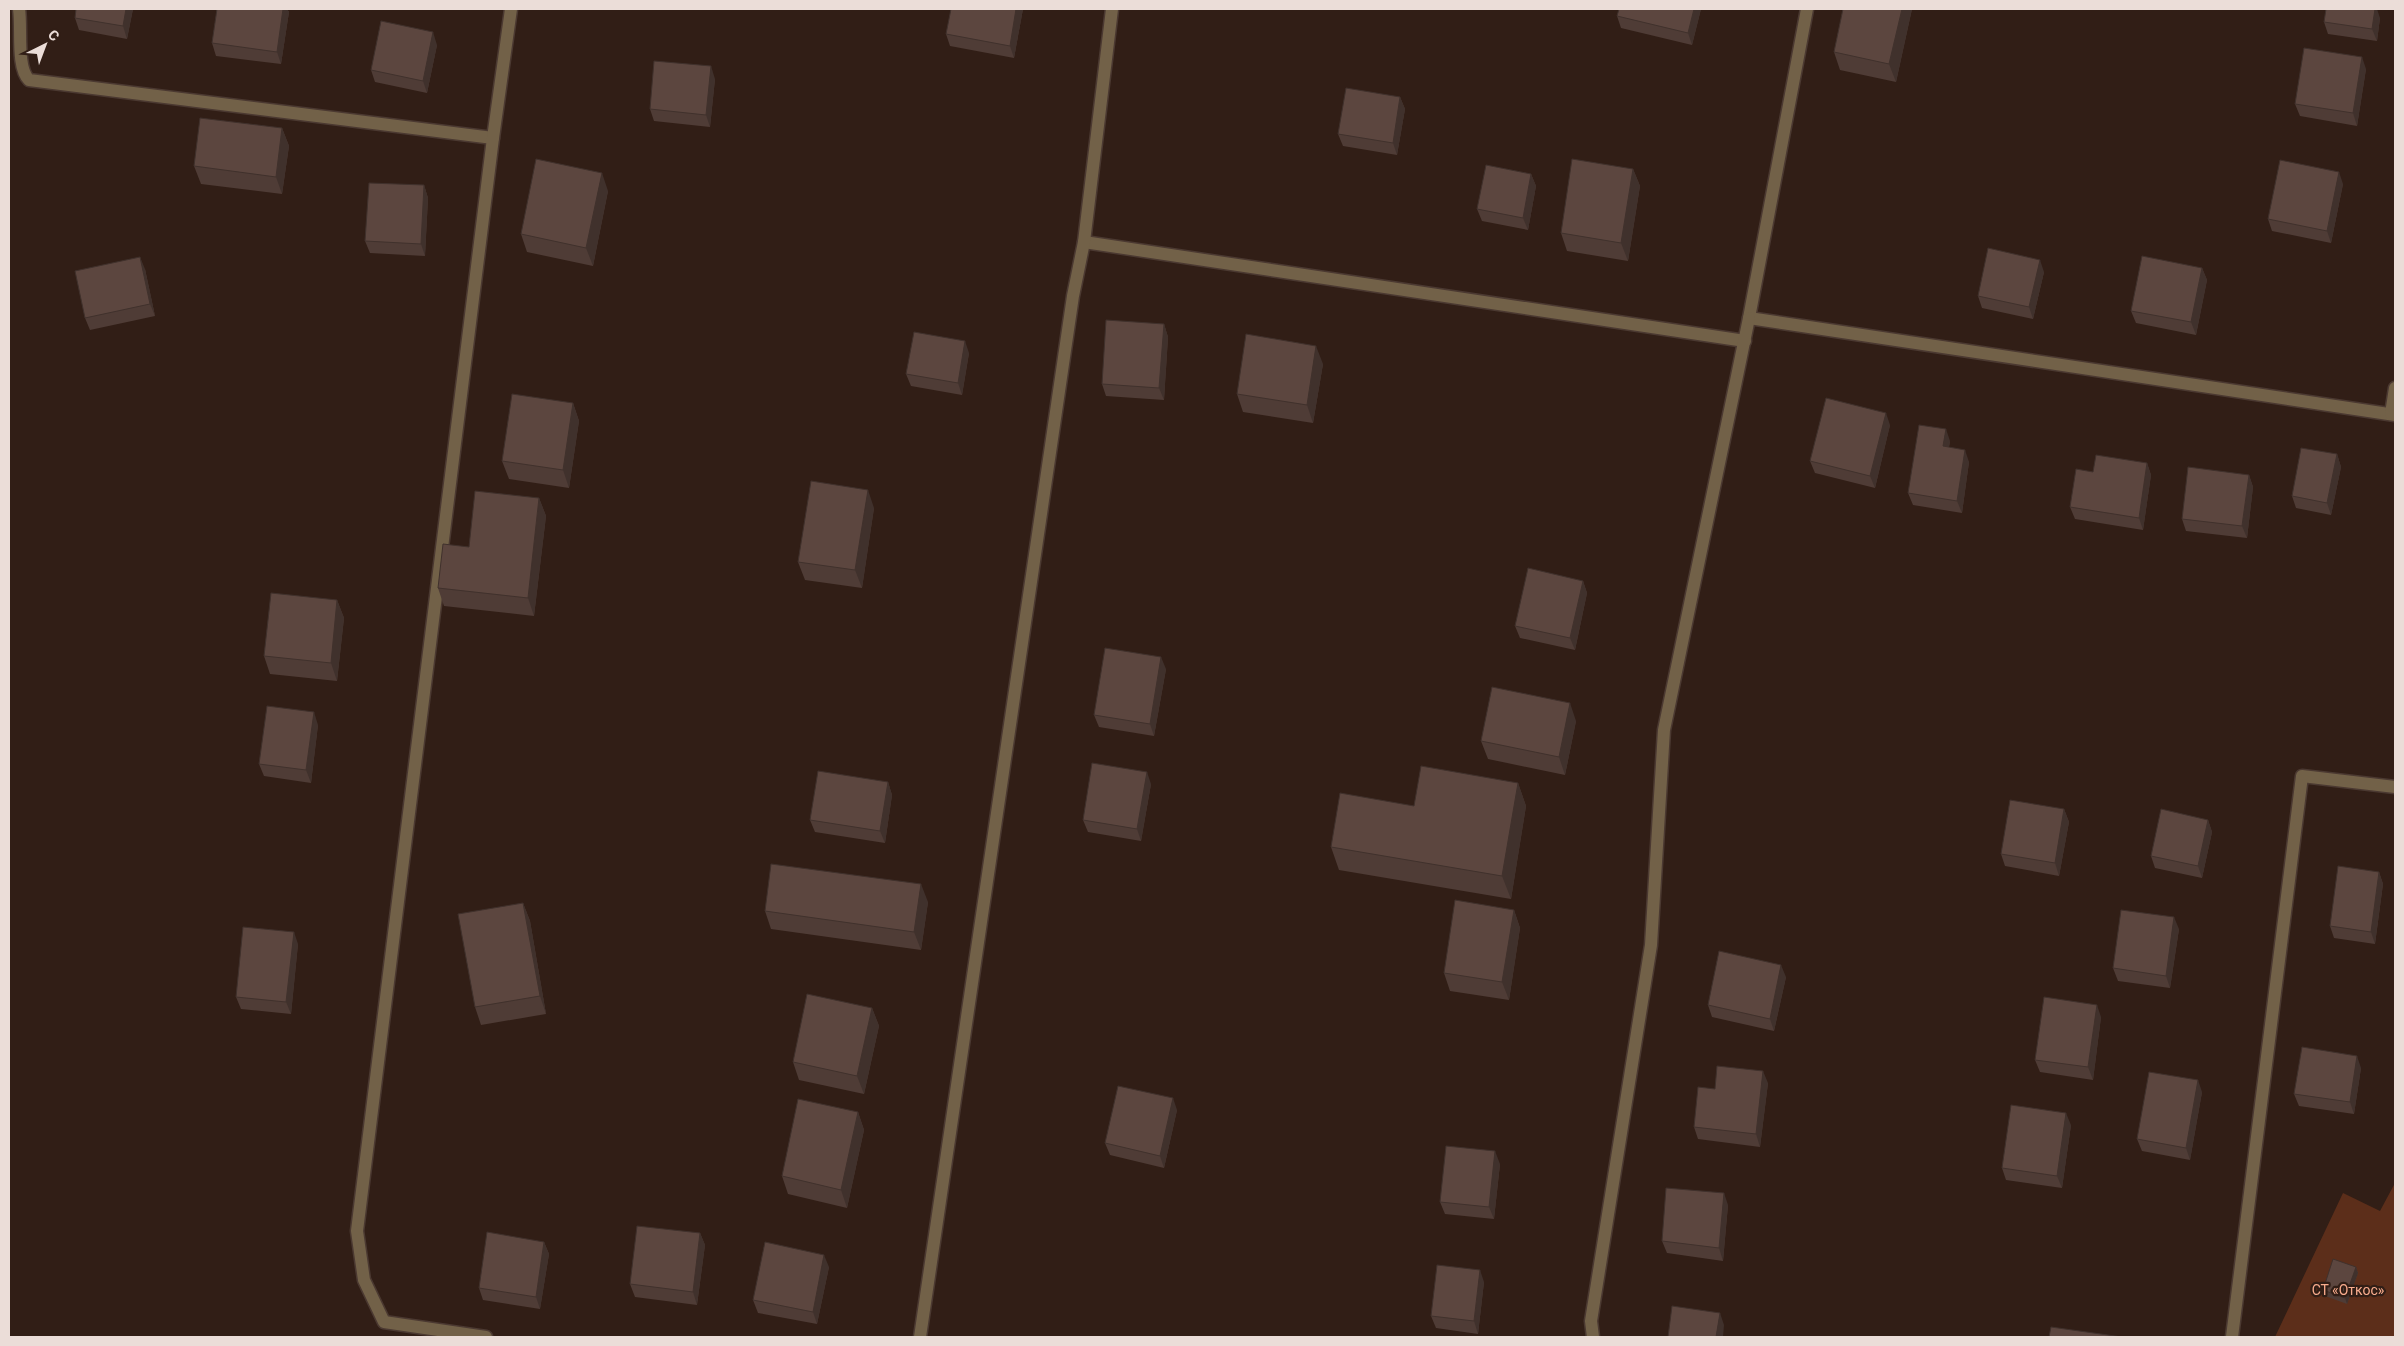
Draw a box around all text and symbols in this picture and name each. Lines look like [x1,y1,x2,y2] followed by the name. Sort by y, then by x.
[20,20,70,70] north arrow
[45,26,62,44] text: С
[2312,1282,2385,1298] park label: СТ «Откос»

